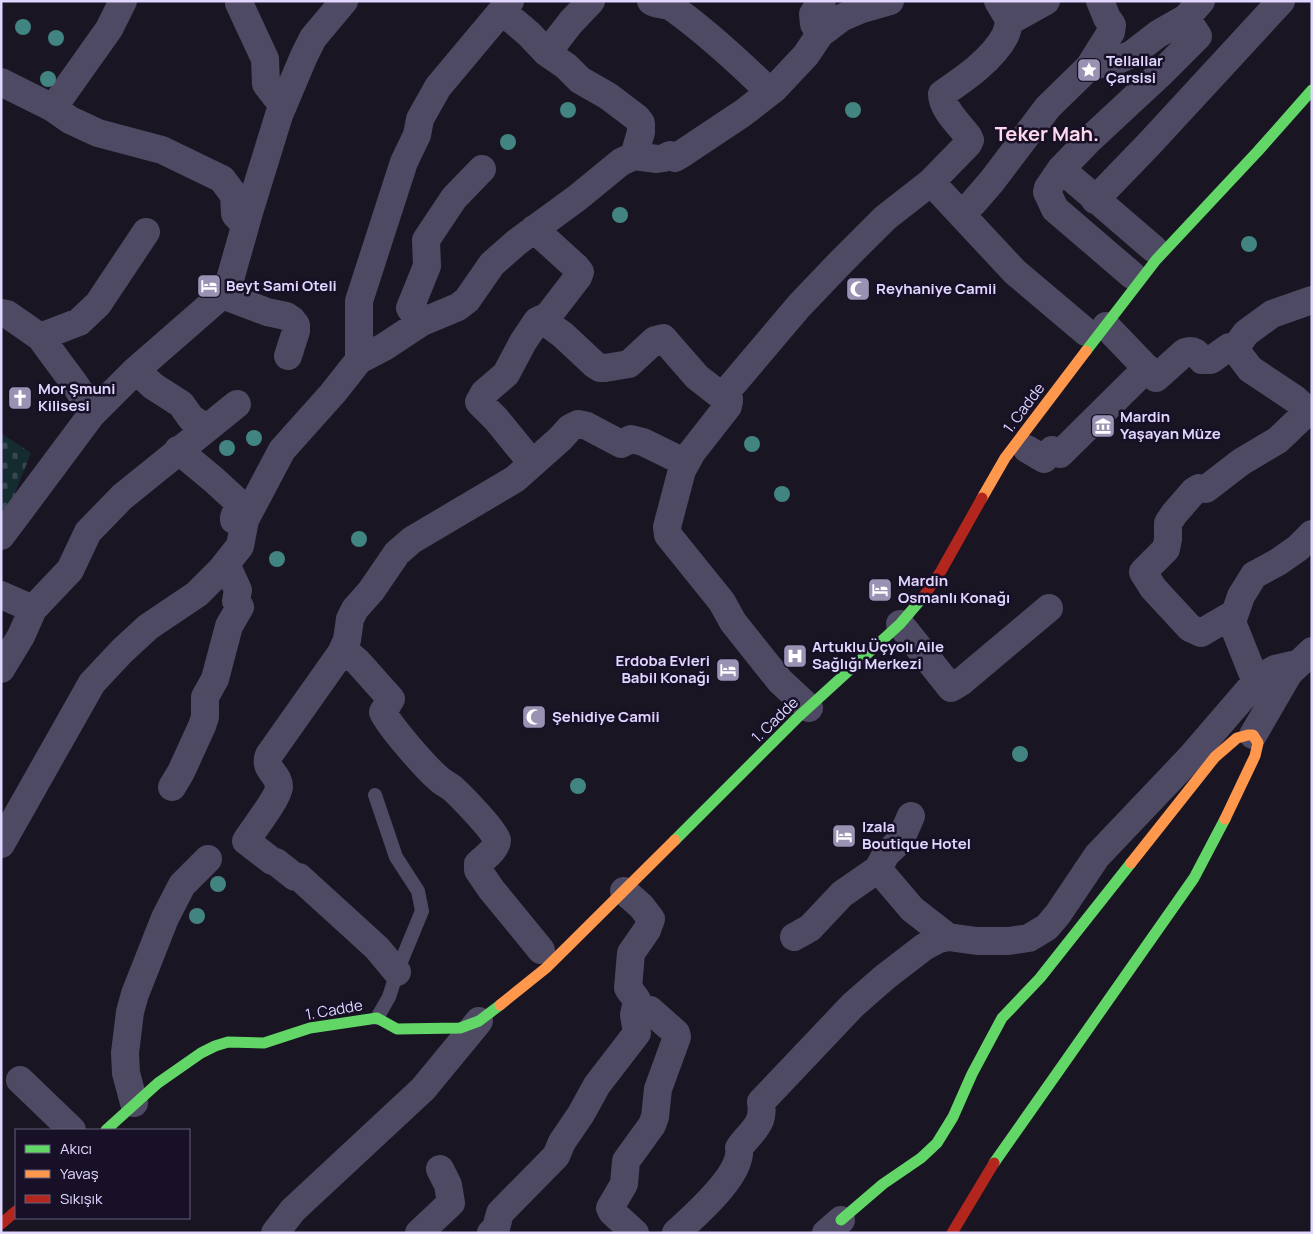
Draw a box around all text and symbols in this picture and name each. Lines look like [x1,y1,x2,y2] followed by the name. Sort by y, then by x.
[1106,50,1163,88] place label: Tellallar Çarsisi
[1076,57,1102,83] place icon: Tellallar Çarsisi
[995,120,1099,147] district label: Teker Mah.
[196,273,222,299] hotel icon: Beyt Sami Oteli
[226,275,337,296] place label: Beyt Sami Oteli
[845,276,871,302] mosque icon: Reyhaniye Camii
[876,278,997,299] place label: Reyhaniye Camii
[38,378,115,416] place label: Mor Şmuni Kilisesi
[998,378,1049,437] street label: 1. Cadde
[7,385,33,411] church icon: Mor Şmuni Kilisesi
[1120,406,1221,444] place label: Mardin Yaşayan Müze
[1090,413,1116,439] museum icon: Mardin Yaşayan Müze
[898,570,1010,608] place label: Mardin Osmanlı Konağı
[867,577,893,603] hotel icon: Mardin Osmanlı Konağı
[812,636,944,674] place label: Artuklu Üçyolı Aile Sağlığı Merkezi
[782,643,808,669] hospital icon: Artuklu Üçyolı Aile Sağlığı Merkezi
[615,650,710,688] place label: Erdoba Evleri Babil Konağı
[715,657,741,683] hotel icon: Erdoba Evleri Babil Konağı
[747,692,803,747] street label: 1. Cadde
[521,704,547,730] mosque icon: Şehidiye Camii
[552,706,660,727] place label: Şehidiye Camii
[862,816,971,854] place label: Izala Boutique Hotel
[831,823,857,849] hotel icon: Izala Boutique Hotel
[304,994,364,1025] street label: 1. Cadde
[15,1129,190,1219] legend
[60,1138,92,1159] text: Akıcı
[60,1163,99,1184] text: Yavaş
[60,1188,103,1209] text: Sıkışık

